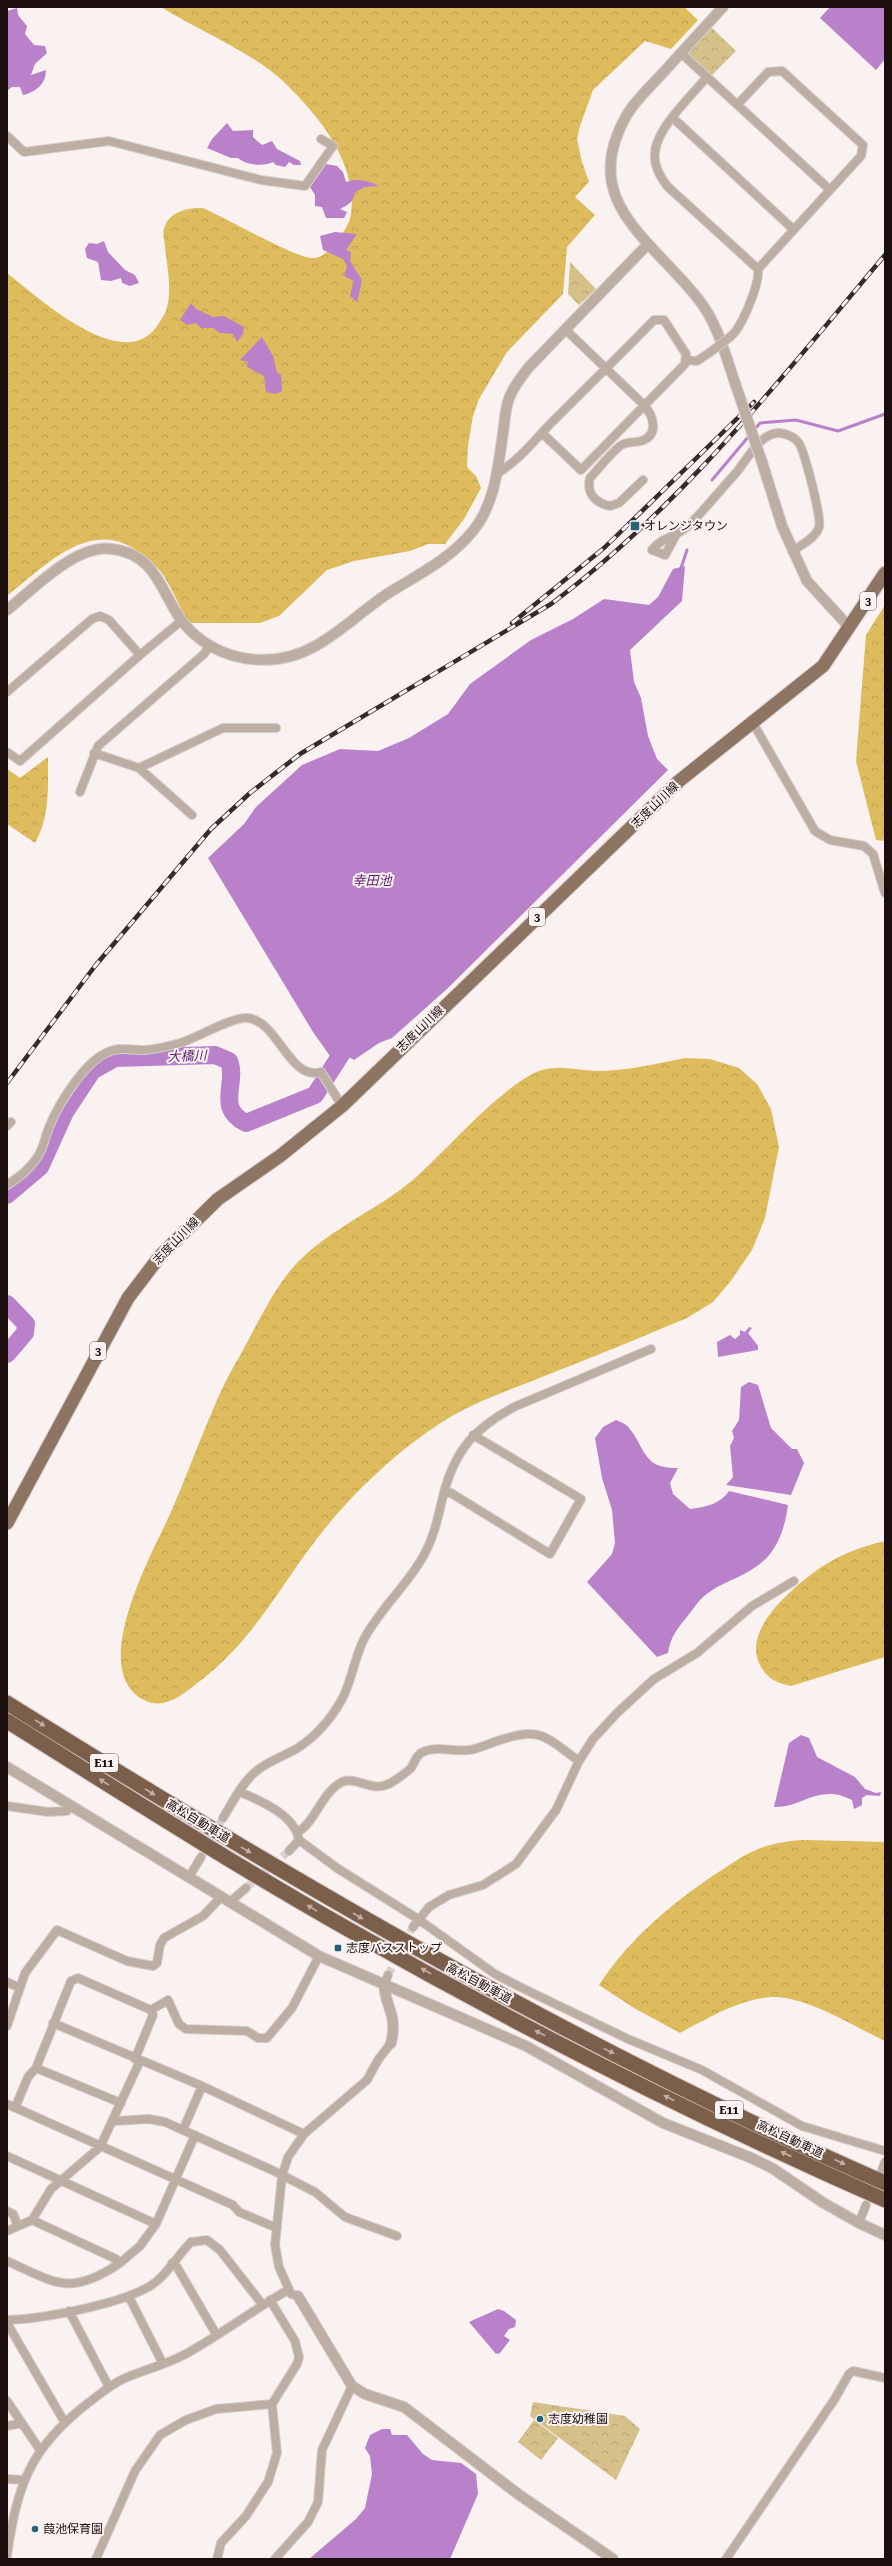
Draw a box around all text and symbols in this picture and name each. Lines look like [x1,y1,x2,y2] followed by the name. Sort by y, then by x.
[644,519,728,533] place label: オレンジタウン
[629,520,641,532] marker: オレンジタウン
[860,592,876,610] road number: 3
[629,779,681,831] street label: 志度山川線
[352,873,393,888] water label: 幸田池
[529,908,545,926] road number: 3
[394,1003,446,1055] street label: 志度山川線
[167,1048,209,1064] water label: 大橋川
[150,1215,202,1267] street label: 志度山川線
[90,1342,106,1360] road number: 3
[34,1720,46,1727] one-way arrow
[90,1754,118,1772] road number: E11
[98,1778,110,1785] one-way arrow
[144,1789,156,1796] one-way arrow
[164,1796,232,1846] street label: 高松自動車道
[240,1847,252,1854] one-way arrow
[307,1904,317,1912] one-way arrow
[353,1912,363,1920] one-way arrow
[346,1941,442,1955] place label: 志度バスストップ
[333,1943,343,1953] marker: 志度バスストップ
[444,1960,514,2006] street label: 高松自動車道
[420,1968,431,1975] one-way arrow
[534,2029,546,2036] one-way arrow
[603,2048,615,2054] one-way arrow
[663,2094,675,2101] one-way arrow
[715,2101,743,2119] road number: E11
[754,2117,826,2161] street label: 高松自動車道
[779,2151,791,2157] one-way arrow
[834,2159,845,2165] one-way arrow
[548,2412,608,2426] place label: 志度幼稚園
[535,2414,545,2424] marker: 志度幼稚園
[43,2522,103,2536] place label: 葭池保育園
[30,2524,40,2534] marker: 葭池保育園

